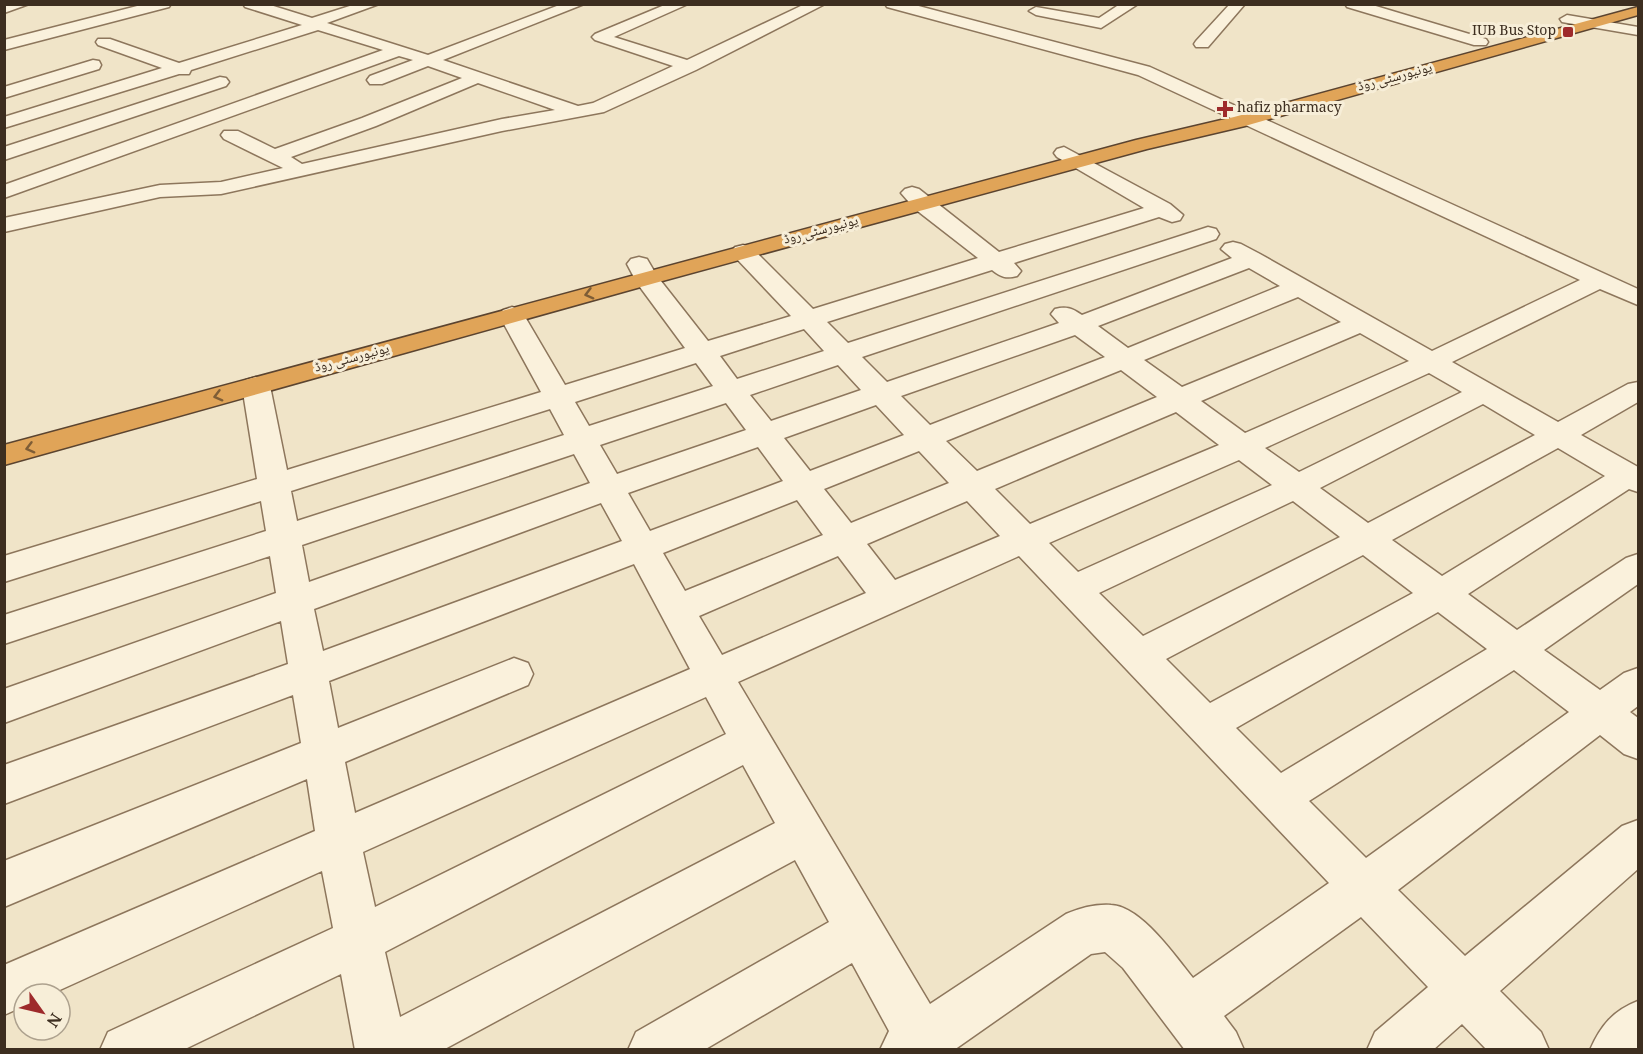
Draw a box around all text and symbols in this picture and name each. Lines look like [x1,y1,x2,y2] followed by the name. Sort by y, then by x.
[1472,20,1556,44] place label: IUB Bus Stop
[1561,25,1575,39] marker: IUB Bus Stop
[1355,56,1435,100] street label: یونیورسٹی روڈ
[1237,97,1342,121] place label: hafiz pharmacy
[1218,102,1232,116] marker: hafiz pharmacy
[781,209,861,253] street label: یونیورسٹی روڈ
[584,287,595,299] one-way arrow
[312,337,392,381] street label: یونیورسٹی روڈ
[214,389,224,402] one-way arrow
[26,441,36,453] one-way arrow
[12,982,72,1042] north arrow
[37,1006,67,1032] text: N

